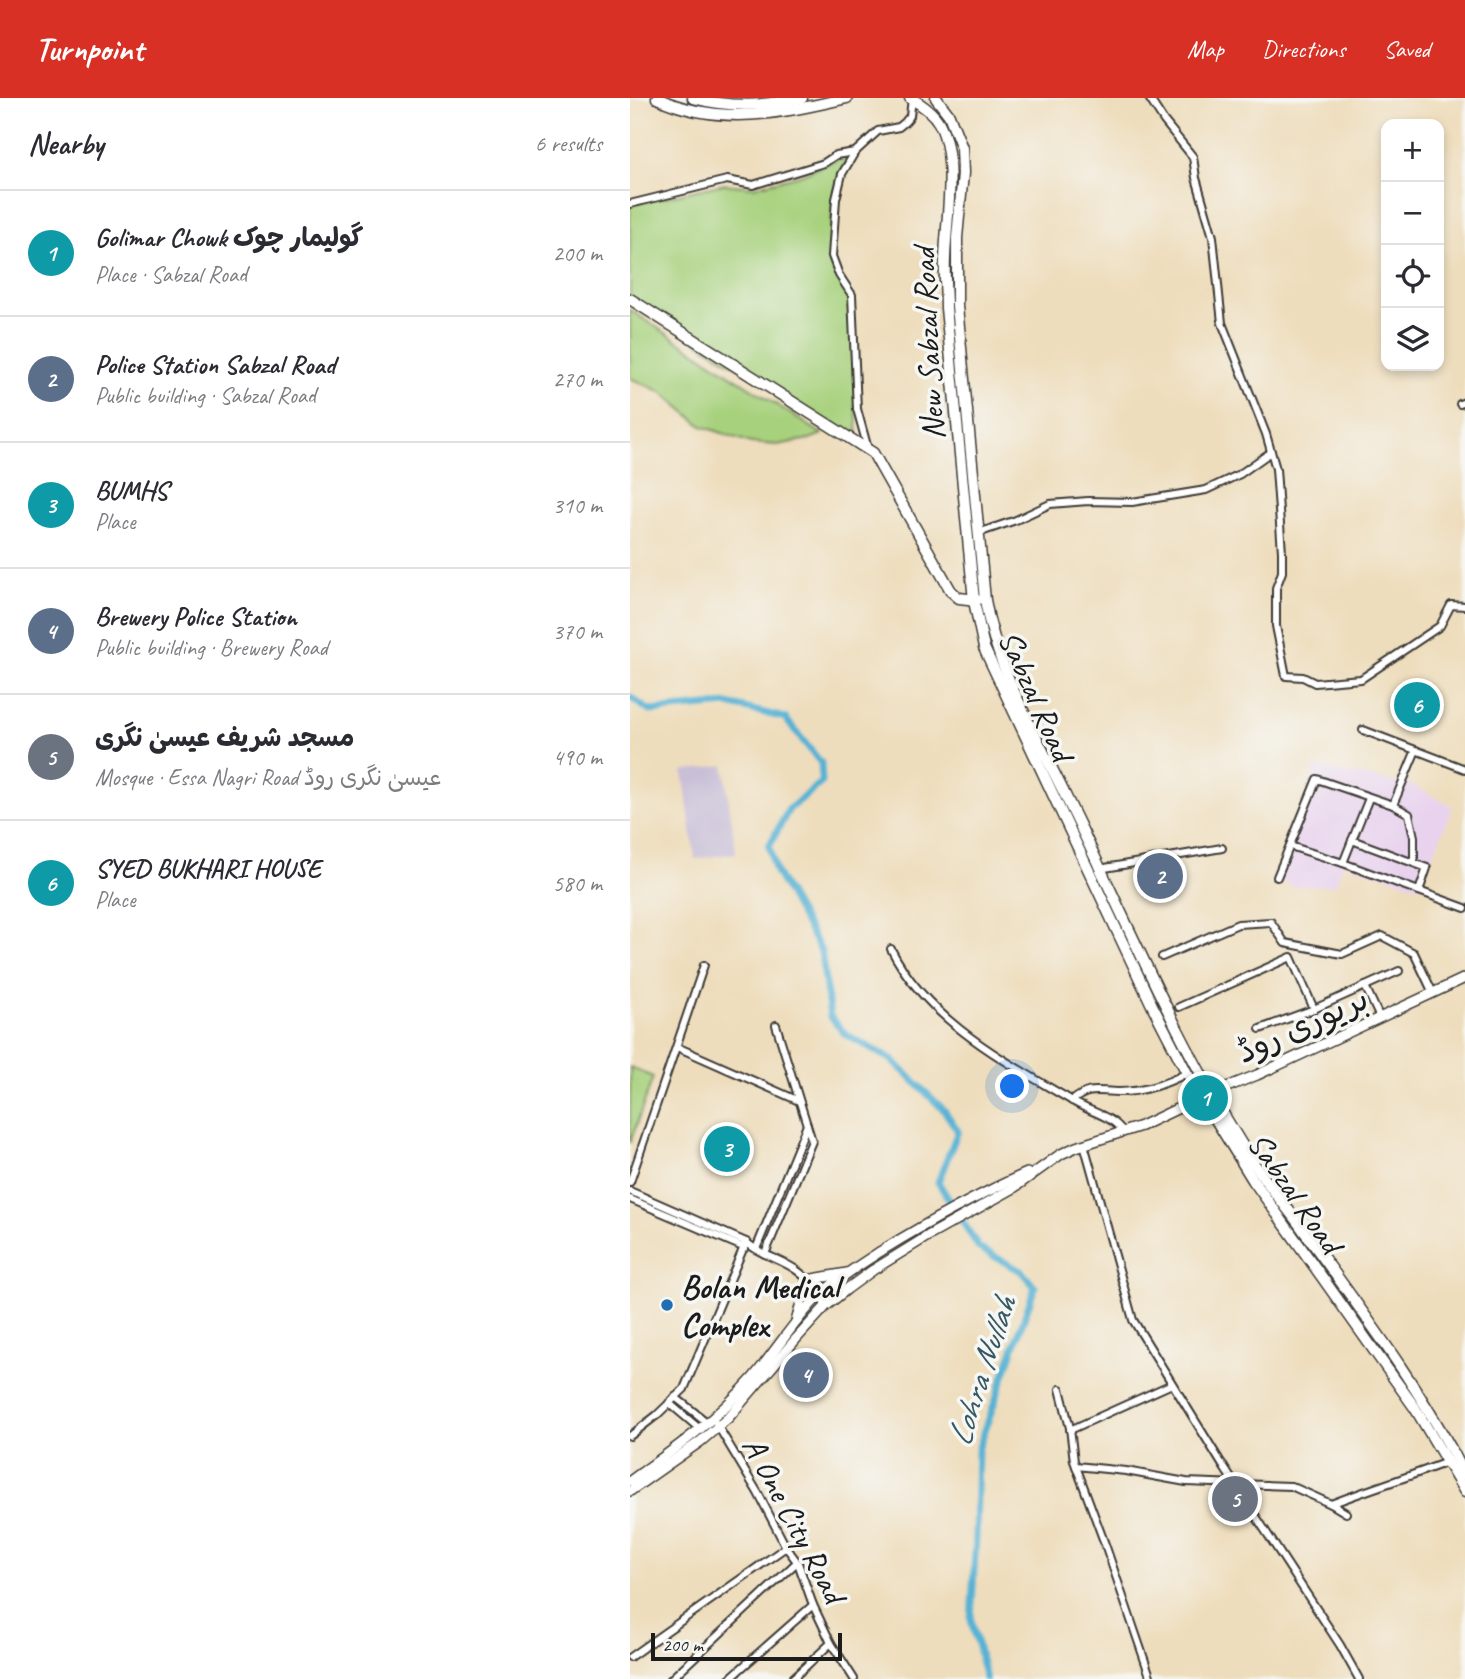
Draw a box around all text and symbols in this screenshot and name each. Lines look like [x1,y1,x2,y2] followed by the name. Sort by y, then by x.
[35,28,143,70] text: Turnpoint
[1187,34,1224,64] text: Map
[1262,34,1345,64] text: Directions
[1383,34,1430,64] text: Saved
[1381,119,1444,371] map controls
[1381,119,1444,182] button: +
[28,125,104,163] text: Nearby
[535,129,602,158] text: 6 results
[1381,182,1444,245] button: −
[95,221,363,254] text: Golimar Chowk گولیمار چوک
[46,239,56,268] text: 1
[553,239,602,268] text: 200 m
[902,242,954,441] street label: New Sabzal Road
[1381,245,1444,308] button: locate
[95,260,247,289] text: Place · Sabzal Road
[1381,308,1444,371] button: layers
[95,348,335,381] text: Police Station Sabzal Road
[46,365,56,394] text: 2
[553,365,602,394] text: 270 m
[95,381,316,410] text: Public building · Sabzal Road
[95,474,167,507] text: BUMHS
[46,491,56,520] text: 3
[553,491,602,520] text: 310 m
[95,507,135,536] text: Place
[95,600,297,633] text: Brewery Police Station
[46,617,56,646] text: 4
[553,617,602,646] text: 370 m
[989,624,1085,772] street label: Sabzal Road
[95,633,328,662] text: Public building · Brewery Road
[1394,679,1440,731] pin: 6
[95,721,354,754] text: مسجد شریف عیسیٰ نگری
[46,743,56,772] text: 5
[553,743,602,772] text: 490 m
[95,763,441,792] text: Mosque · Essa Nagri Road عیسیٰ نگری روڈ
[1137,850,1183,902] pin: 2
[95,852,321,885] text: SYED BUKHARI HOUSE
[46,869,56,898] text: 6
[553,869,602,898] text: 580 m
[95,885,135,914] text: Place
[1230,977,1375,1073] street label: بریوری روڈ
[995,1069,1029,1103] your location
[1182,1072,1228,1124] pin: 1
[704,1123,750,1175] pin: 3
[1238,1124,1355,1265] street label: Sabzal Road
[681,1266,845,1346] place label: Bolan Medical Complex
[936,1288,1028,1452] water label: Lohra Nullah
[659,1297,675,1313] marker: Bolan Medical Complex
[783,1349,829,1401] pin: 4
[733,1429,858,1614] street label: A One City Road
[1212,1473,1258,1525] pin: 5
[651,1630,842,1662] scale bar
[662,1633,703,1657] text: 200 m

